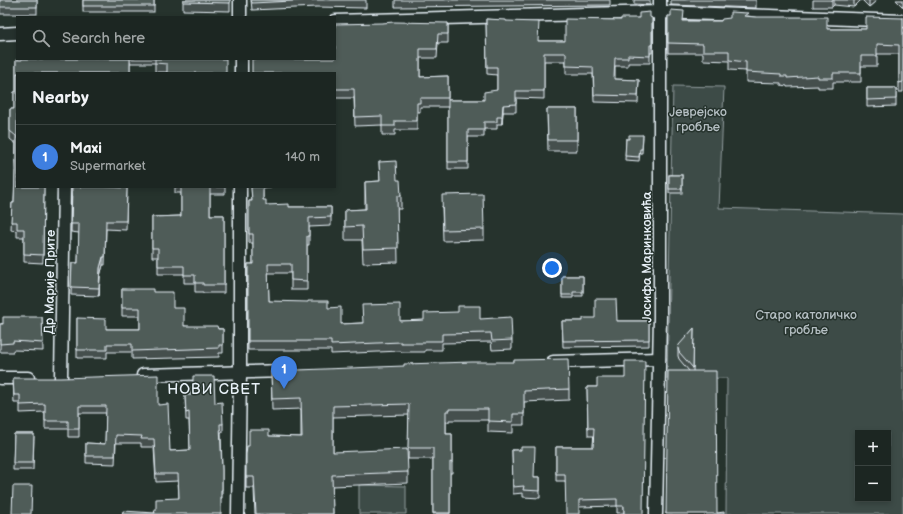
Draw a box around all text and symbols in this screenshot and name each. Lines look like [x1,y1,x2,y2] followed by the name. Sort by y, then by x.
[16,16,336,60] search box
[30,27,52,49] icon: search
[62,29,145,48] text: Search here
[32,88,89,108] text: Nearby
[669,104,727,135] park label: Јеврејско гробље
[70,139,102,158] text: Maxi
[42,149,48,165] text: 1
[285,149,320,165] text: 140 m
[70,158,146,174] text: Supermarket
[639,191,655,322] street label: Јосифа Маринковића
[41,230,59,334] street label: Др Марије Прите
[542,258,562,278] your location
[755,307,857,338] park label: Старо католичко гробље
[271,356,297,389] pin: 1
[167,380,261,399] district label: НОВИ СВЕТ
[855,430,891,502] map controls
[855,430,891,466] button: +
[855,466,891,502] button: −

